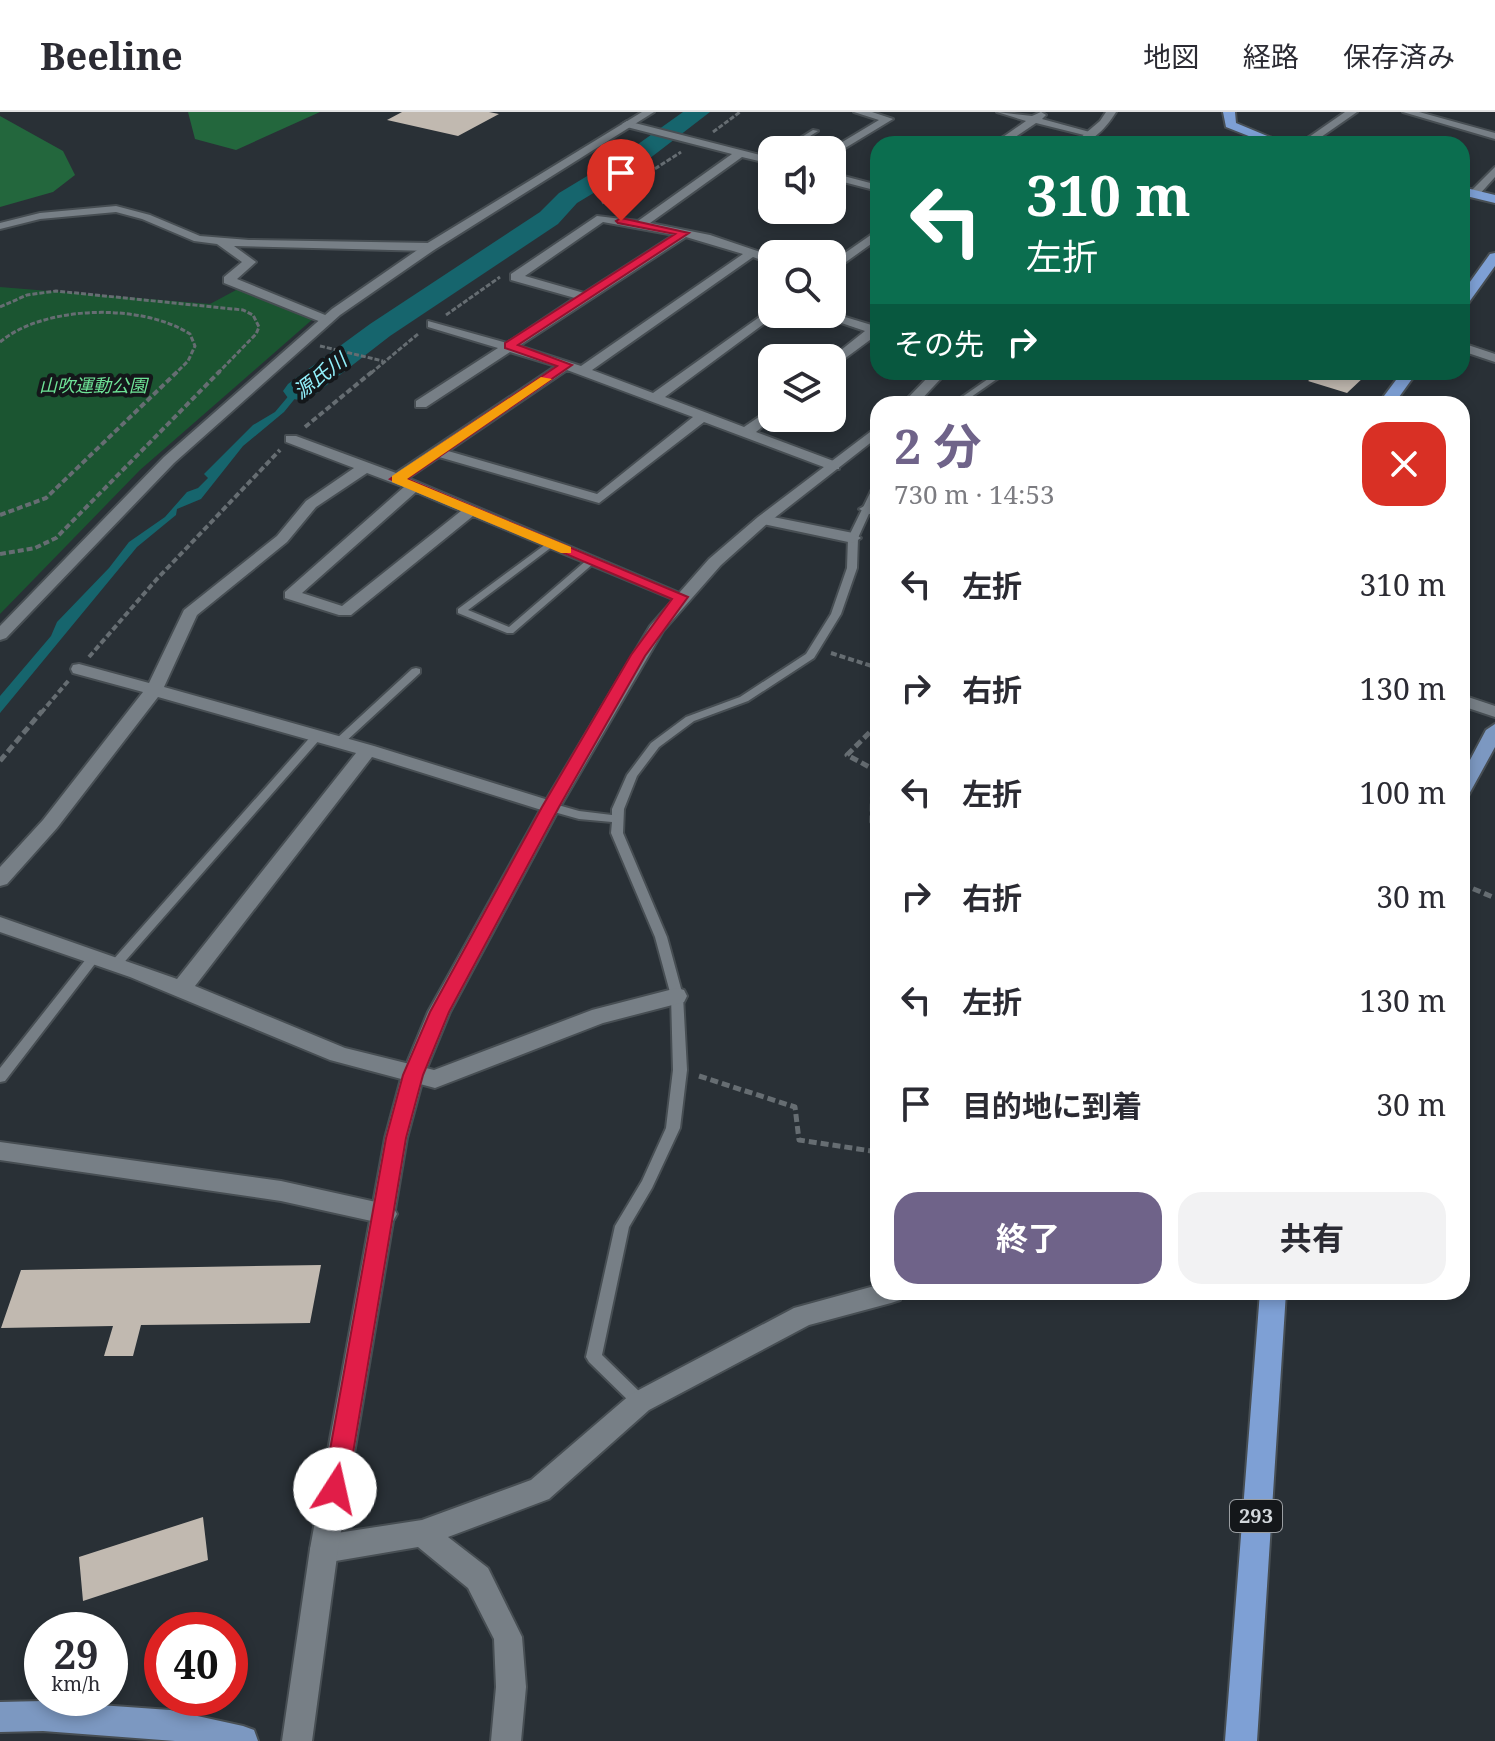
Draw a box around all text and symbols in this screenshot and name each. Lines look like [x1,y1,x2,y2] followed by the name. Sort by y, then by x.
[40,29,183,81] text: Beeline
[1143,37,1199,75] text: 地図
[1243,37,1299,75] text: 経路
[1343,37,1455,75] text: 保存済み
[758,136,846,432] map controls
[758,136,846,224] button: sound
[587,139,655,221] pin
[599,151,643,195] icon: arrive
[1026,156,1191,232] text: 310 m
[894,168,998,272] icon: left
[1026,232,1098,281] text: 左折
[758,240,846,328] button: search
[1000,320,1044,364] icon: right
[894,323,984,364] text: その先
[758,344,846,432] button: layers
[288,346,353,404] water label: 源氏川
[39,373,150,397] park label: 山吹運動公園
[894,413,982,478] text: 2 分
[1362,422,1446,506] button: close
[894,476,1055,512] text: 730 m · 14:53
[894,562,938,606] icon: left
[1360,564,1446,605] text: 310 m
[962,565,1022,606] text: 左折
[894,666,938,710] icon: right
[1360,668,1446,709] text: 130 m
[962,669,1022,710] text: 右折
[894,770,938,814] icon: left
[1360,772,1446,813] text: 100 m
[962,773,1022,814] text: 左折
[894,874,938,918] icon: right
[1376,876,1446,917] text: 30 m
[962,877,1022,918] text: 右折
[894,978,938,1022] icon: left
[1360,980,1446,1021] text: 130 m
[962,981,1022,1022] text: 左折
[894,1082,938,1126] icon: arrive
[1376,1084,1446,1125] text: 30 m
[962,1085,1142,1126] text: 目的地に到着
[894,1192,1162,1284] button: 終了
[1178,1192,1446,1284] button: 共有
[293,1447,377,1531] position arrow
[1230,1500,1282,1532] road number: 293
[144,1612,248,1716] speed limit sign: 40
[53,1626,99,1681] text: 29
[51,1670,101,1697] text: km/h

